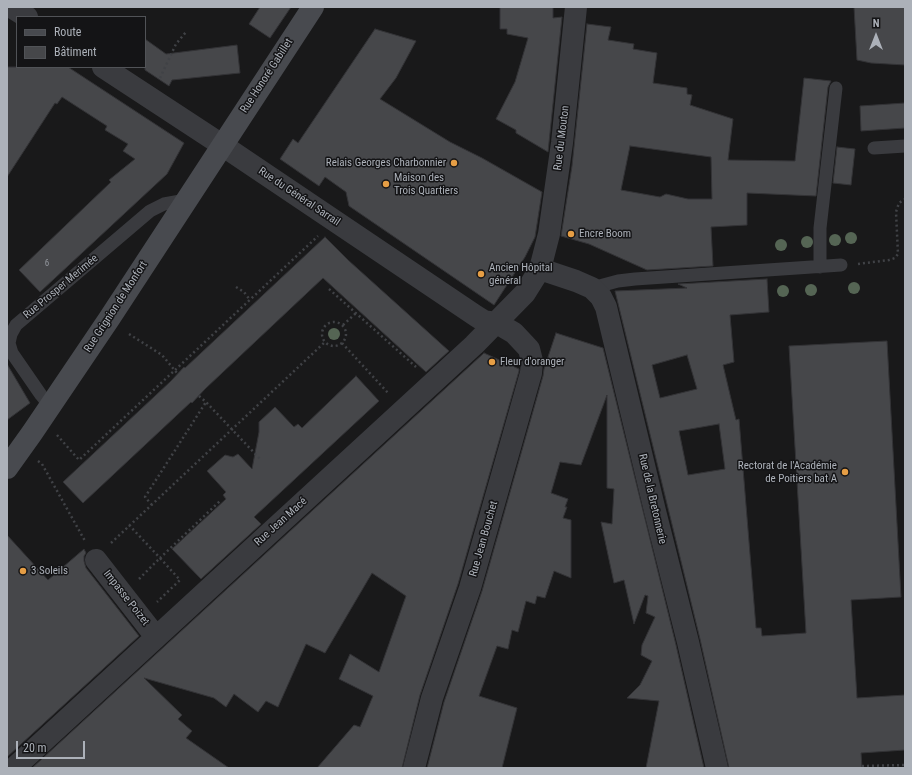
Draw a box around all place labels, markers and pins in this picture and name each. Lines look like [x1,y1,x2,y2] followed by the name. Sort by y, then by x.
[326,156,446,170] place label: Relais Georges Charbonnier
[449,158,459,168] marker: Relais Georges Charbonnier
[394,171,458,197] place label: Maison des Trois Quartiers
[381,179,391,189] marker: Maison des Trois Quartiers
[579,227,631,241] place label: Encre Boom
[566,229,576,239] marker: Encre Boom
[489,261,553,287] place label: Ancien Hôpital général
[476,269,486,279] marker: Ancien Hôpital général
[500,355,564,369] place label: Fleur d'oranger
[487,357,497,367] marker: Fleur d'oranger
[738,459,837,485] place label: Rectorat de l'Académie de Poitiers bat A
[840,467,850,477] marker: Rectorat de l'Académie de Poitiers bat A
[31,564,68,578] place label: 3 Soleils
[18,566,28,576] marker: 3 Soleils

